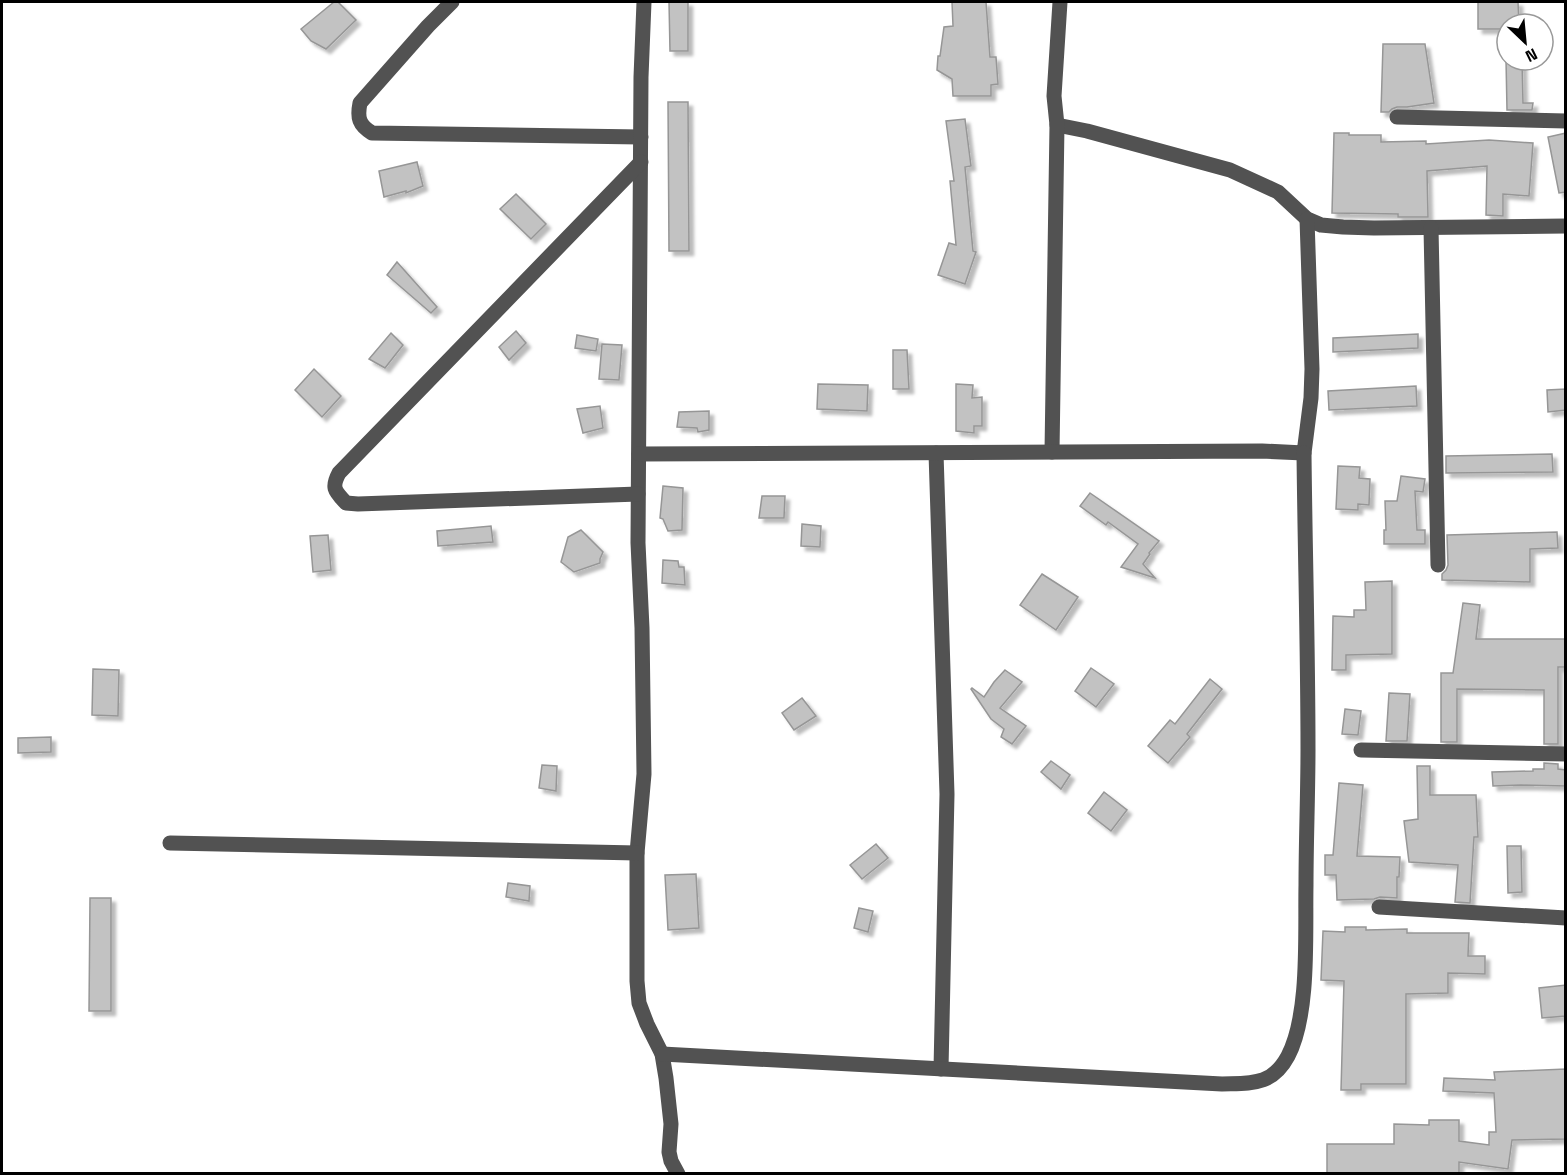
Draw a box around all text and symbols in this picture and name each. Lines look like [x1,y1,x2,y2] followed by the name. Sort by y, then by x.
[1495,12,1555,72] north arrow
[1522,43,1541,67] text: N

